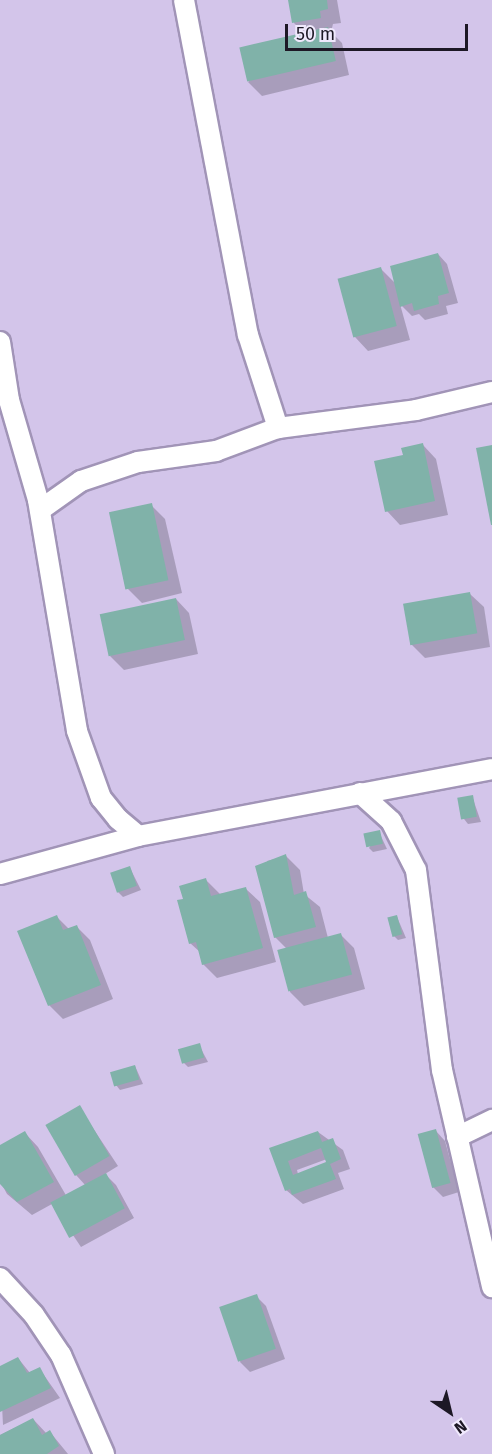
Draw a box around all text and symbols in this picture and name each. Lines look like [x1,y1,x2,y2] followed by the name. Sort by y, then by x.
[288,12,471,50] scale bar
[296,23,335,45] text: 50 m
[420,1382,480,1442] north arrow
[451,1416,470,1438] text: N

